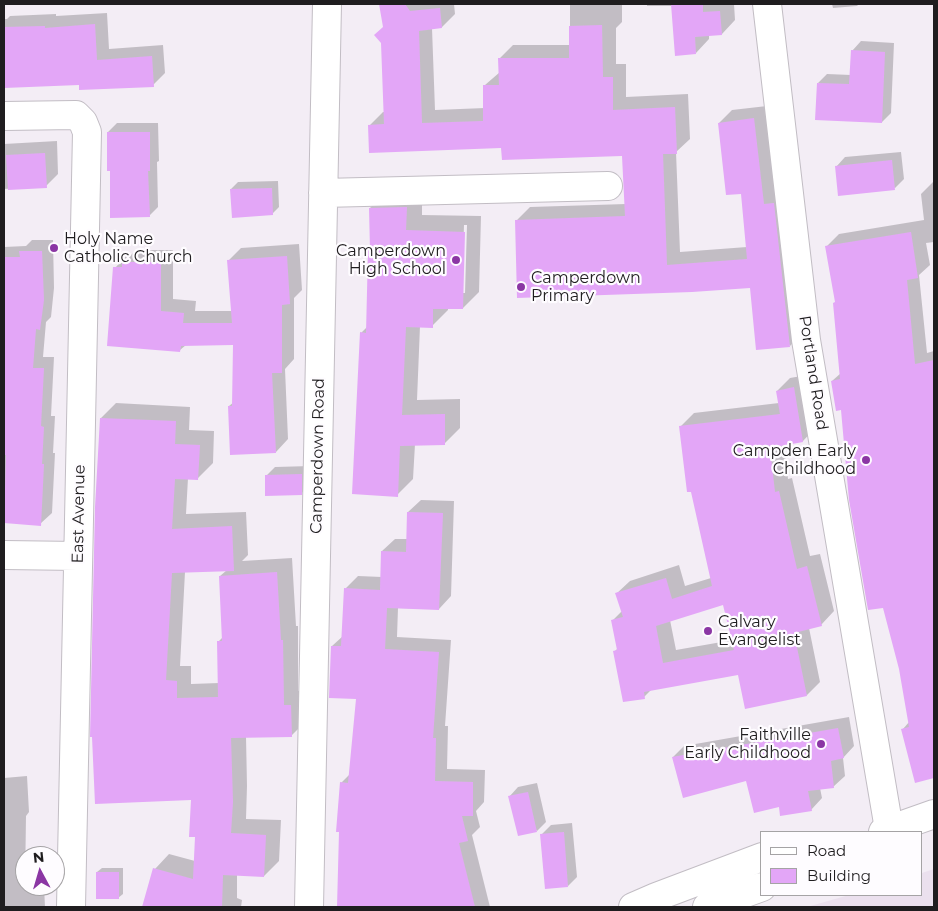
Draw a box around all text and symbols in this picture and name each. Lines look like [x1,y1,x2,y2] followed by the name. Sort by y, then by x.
[64,229,193,267] place label: Holy Name Catholic Church
[336,241,446,279] place label: Camperdown High School
[48,242,60,254] marker: Holy Name Catholic Church
[450,254,462,266] marker: Camperdown High School
[531,268,641,306] place label: Camperdown Primary
[515,281,527,293] marker: Camperdown Primary
[794,314,832,432] street label: Portland Road
[307,378,329,534] street label: Camperdown Road
[733,441,856,479] place label: Campden Early Childhood
[860,454,872,466] marker: Campden Early Childhood
[69,464,89,564] street label: East Avenue
[718,612,801,650] place label: Calvary Evangelist
[702,625,714,637] marker: Calvary Evangelist
[684,725,811,763] place label: Faithville Early Childhood
[815,738,827,750] marker: Faithville Early Childhood
[760,831,923,896] legend
[807,841,846,860] text: Road
[15,846,65,896] north arrow
[32,848,45,867] text: N
[807,866,871,885] text: Building

